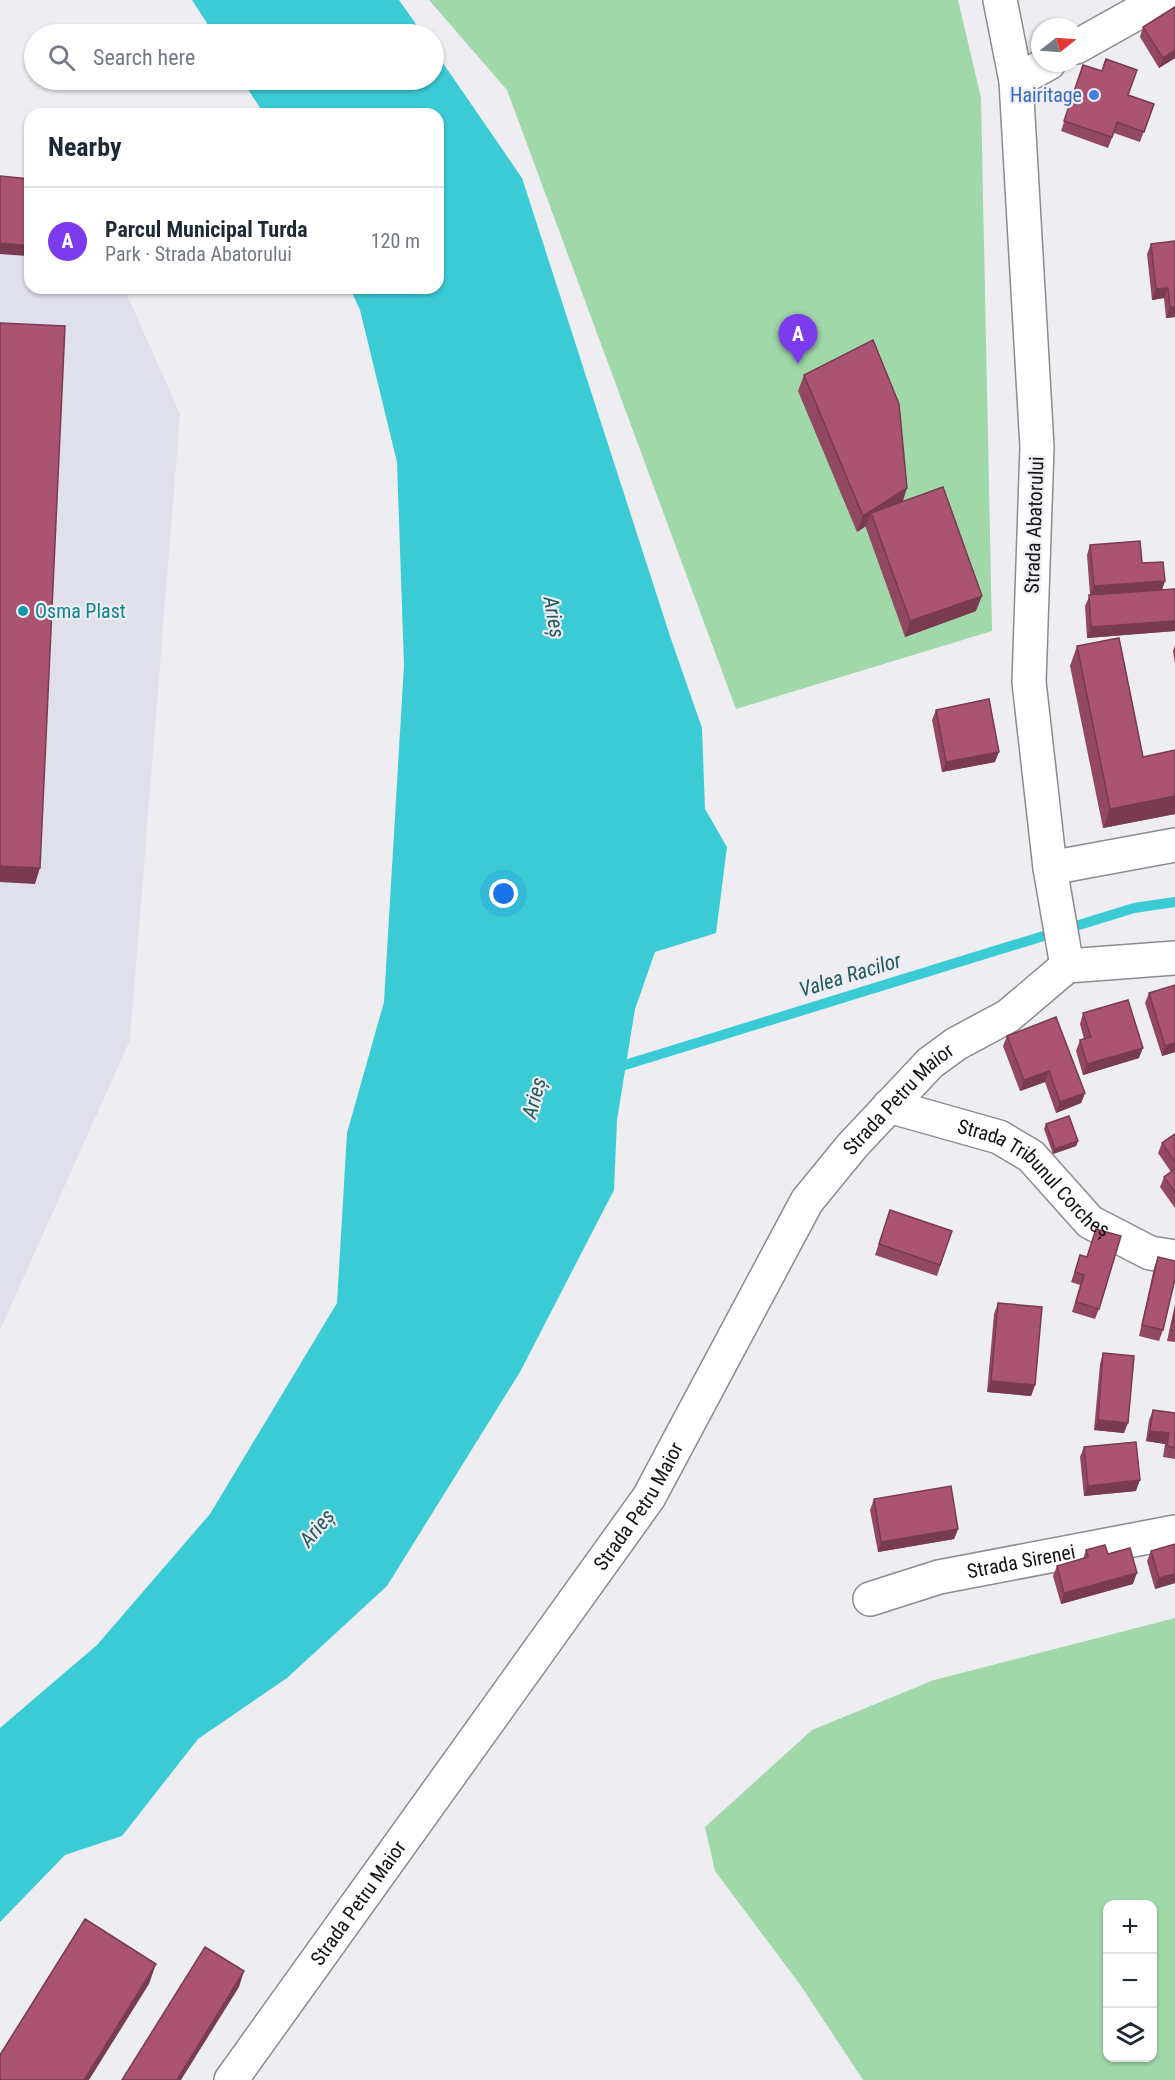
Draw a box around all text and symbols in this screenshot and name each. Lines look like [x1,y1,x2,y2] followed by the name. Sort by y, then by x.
[1031,18,1085,72] north arrow
[24,24,444,90] search box
[45,41,78,74] icon: search
[93,45,195,70] text: Search here
[1010,83,1082,107] place label: Hairitage
[1087,88,1101,102] marker: Hairitage
[48,132,122,162] text: Nearby
[105,217,308,242] text: Parcul Municipal Turda
[62,229,73,253] text: A
[371,229,420,253] text: 120 m
[105,242,292,266] text: Park · Strada Abatorului
[778,314,818,364] pin: A
[1020,456,1048,594] street label: Strada Abatorului
[538,594,569,640] water label: Arieș
[35,599,126,623] place label: Osma Plast
[16,604,30,618] marker: Osma Plast
[489,879,518,908] your location
[796,948,905,1002] water label: Valea Racilor
[838,1038,958,1160] street label: Strada Petru Maior
[517,1075,551,1122] water label: Arieș
[955,1114,1113,1242] street label: Strada Tribunul Corcheș
[588,1438,688,1575] street label: Strada Petru Maior
[294,1504,340,1552] water label: Arieș
[965,1539,1077,1583] street label: Strada Sirenei
[305,1836,411,1970] street label: Strada Petru Maior
[1103,1900,1157,2062] map controls
[1103,1900,1157,1954] button: +
[1103,1954,1157,2008] button: −
[1103,2008,1157,2062] button: layers

